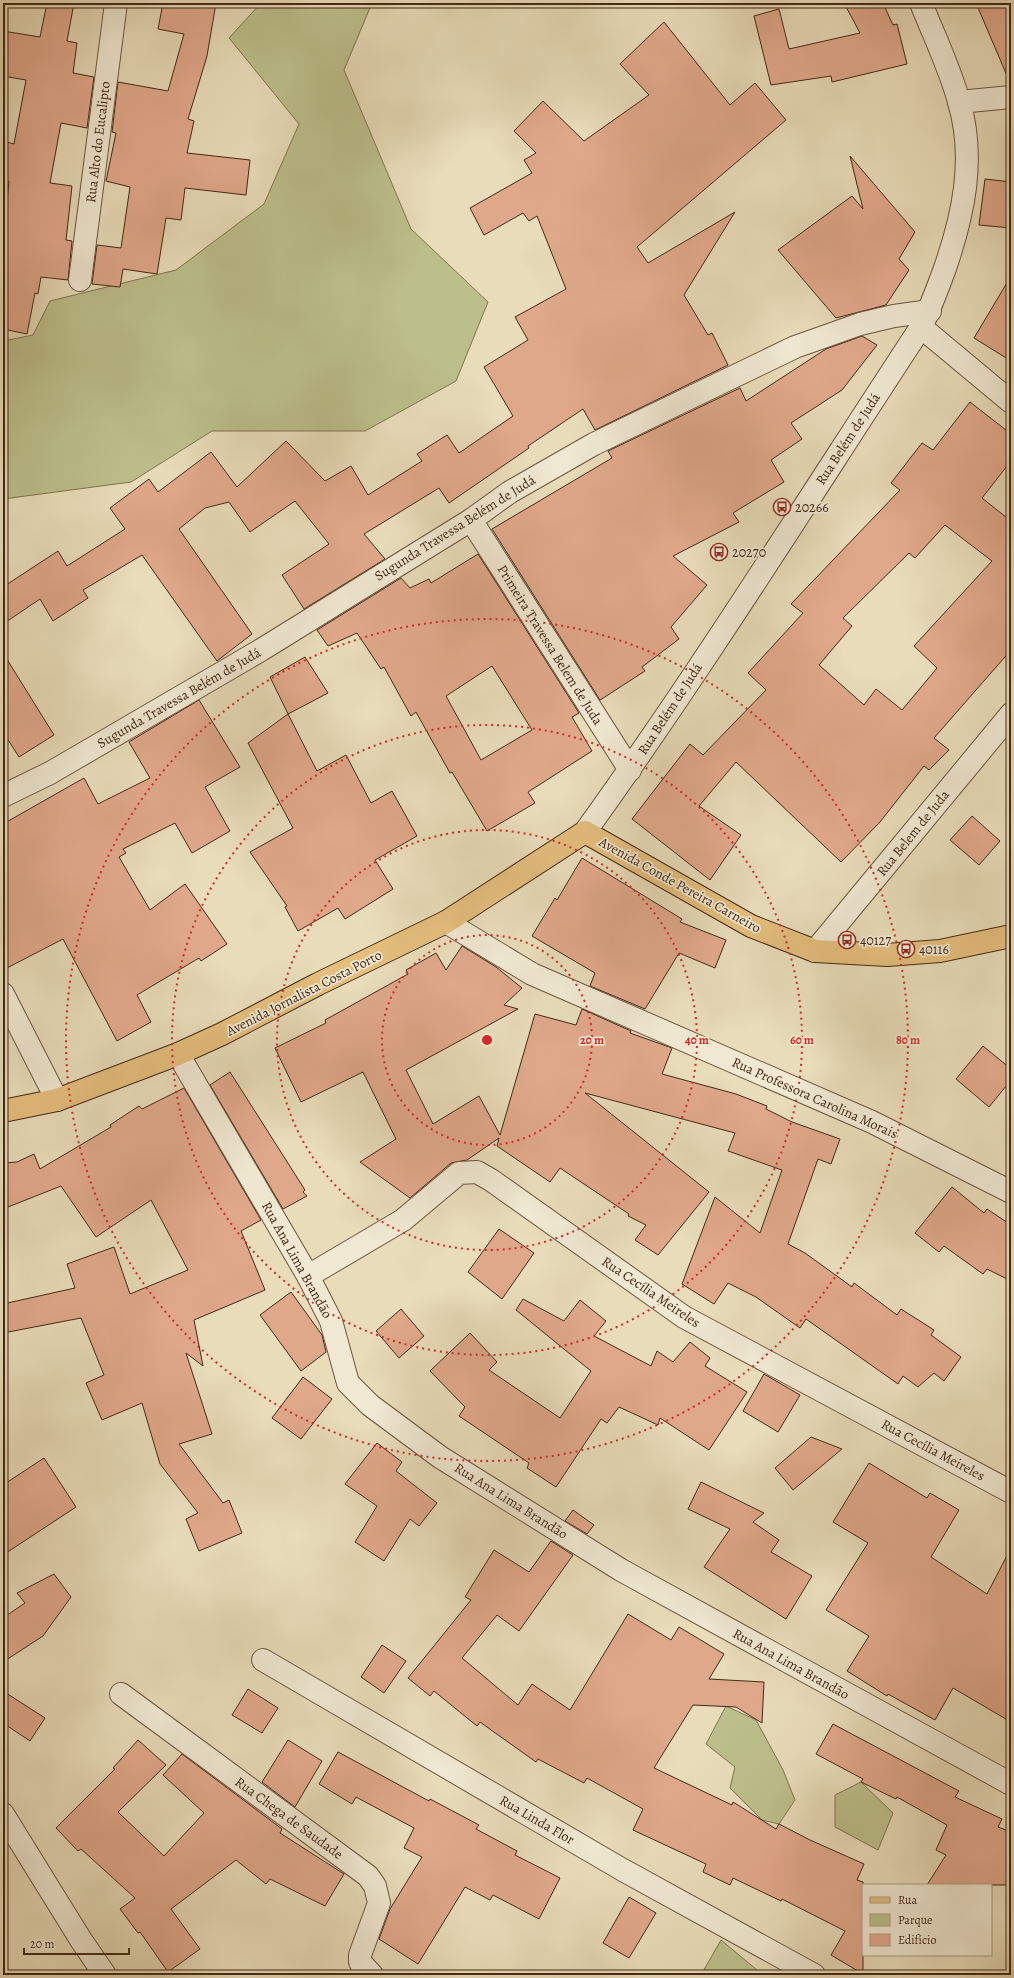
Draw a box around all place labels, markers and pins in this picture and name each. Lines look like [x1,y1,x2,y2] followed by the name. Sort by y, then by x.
[772,497,792,517] bus stop icon: 20266
[795,498,829,517] place label: 20266
[709,542,729,562] bus stop icon: 20270
[732,543,766,562] place label: 20270
[837,930,857,950] bus stop icon: 40127
[860,931,891,950] place label: 40127
[896,939,916,959] bus stop icon: 40116
[919,940,949,959] place label: 40116
[480,1033,494,1047] centre of rings

